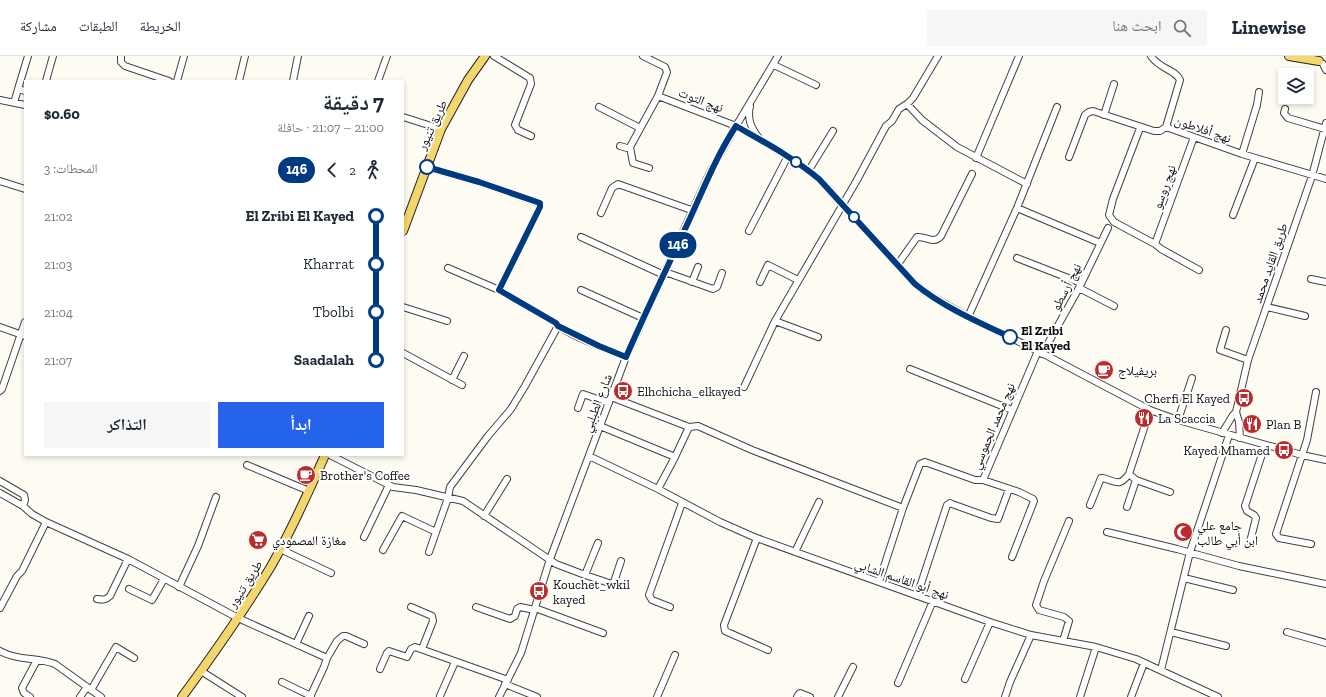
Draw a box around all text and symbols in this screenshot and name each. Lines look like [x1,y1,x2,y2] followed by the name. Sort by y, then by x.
[927,10,1207,46] search box
[1231,16,1306,39] text: Linewise
[1112,17,1161,35] text: ابحث هنا
[1171,17,1193,39] icon: search
[20,18,57,35] text: مشاركة
[79,18,118,35] text: الطبقات
[140,18,181,35] text: الخريطة
[1278,68,1314,104] map controls
[1278,68,1314,104] button: layers
[676,85,726,117] street label: نهج التوت
[323,89,384,116] text: 7 دقيقة
[413,98,451,154] street label: طريق تنيور
[44,105,80,123] text: $0.60
[1172,112,1233,148] street label: نهج أفلاطون
[277,120,384,135] text: 21:00 – 21:07 · حافلة
[790,156,802,168] unlabelled marker
[321,159,343,181] icon: back
[362,159,384,181] icon: walk
[419,159,435,175] unlabelled marker
[44,161,98,176] text: المحطات: 3
[286,161,307,178] text: 146
[349,163,356,178] text: 2
[1149,163,1181,212] street label: نهج روسو
[246,207,354,225] text: El Zribi El Kayed
[44,209,73,224] text: 21:02
[848,211,860,223] unlabelled marker
[1249,221,1292,305] street label: طريق القايد محمد
[655,232,701,258] line badge: 146
[667,236,689,253] text: 146
[303,255,354,273] text: Kharrat
[44,257,72,272] text: 21:03
[1048,261,1086,314] street label: نهج أرسطو
[313,303,354,321] text: Tbolbi
[44,305,73,320] text: 21:04
[1021,323,1071,353] place label: El Zribi El Kayed
[1002,329,1018,345] marker: El Zribi El Kayed
[294,351,354,369] text: Saadalah
[44,353,72,368] text: 21:07
[1093,359,1115,381] cafe icon: بريفيلاج
[1118,363,1157,380] place label: بريفيلاج
[579,372,618,436] street label: شارع الطبلبي
[612,380,634,402] bus stop icon: Elhchicha_elkayed
[968,380,1021,473] street label: نهج محمد الجموسي
[637,384,741,399] place label: Elhchicha_elkayed
[1233,387,1255,409] bus stop icon: Cherfi El Kayed
[1144,391,1230,406] place label: Cherfi El Kayed
[44,402,210,448] button: التذاكر
[218,402,384,448] button: ابدأ
[1133,407,1155,429] restaurant icon: La Scaccia
[1158,411,1216,426] place label: La Scaccia
[1241,413,1263,435] restaurant icon: Plan B
[1266,417,1302,432] place label: Plan B
[1273,439,1295,461] bus stop icon: Kayed Mhamed
[1183,443,1270,458] place label: Kayed Mhamed
[295,464,317,486] cafe icon: Brother's Coffee
[320,468,410,483] place label: Brother's Coffee
[1197,518,1258,551] place label: جامع علي ابن أبي طالب
[1172,521,1194,543] mosque icon: جامع علي ابن أبي طالب
[247,529,269,551] supermarket icon: مغازة المصمودي
[272,533,346,551] place label: مغازة المصمودي
[852,556,951,605] street label: نهج أبو القاسم الشابي
[224,557,266,612] street label: طريق تنيور
[553,577,630,607] place label: Kouchet_wkil kayed
[528,580,550,602] bus stop icon: Kouchet_wkil kayed

